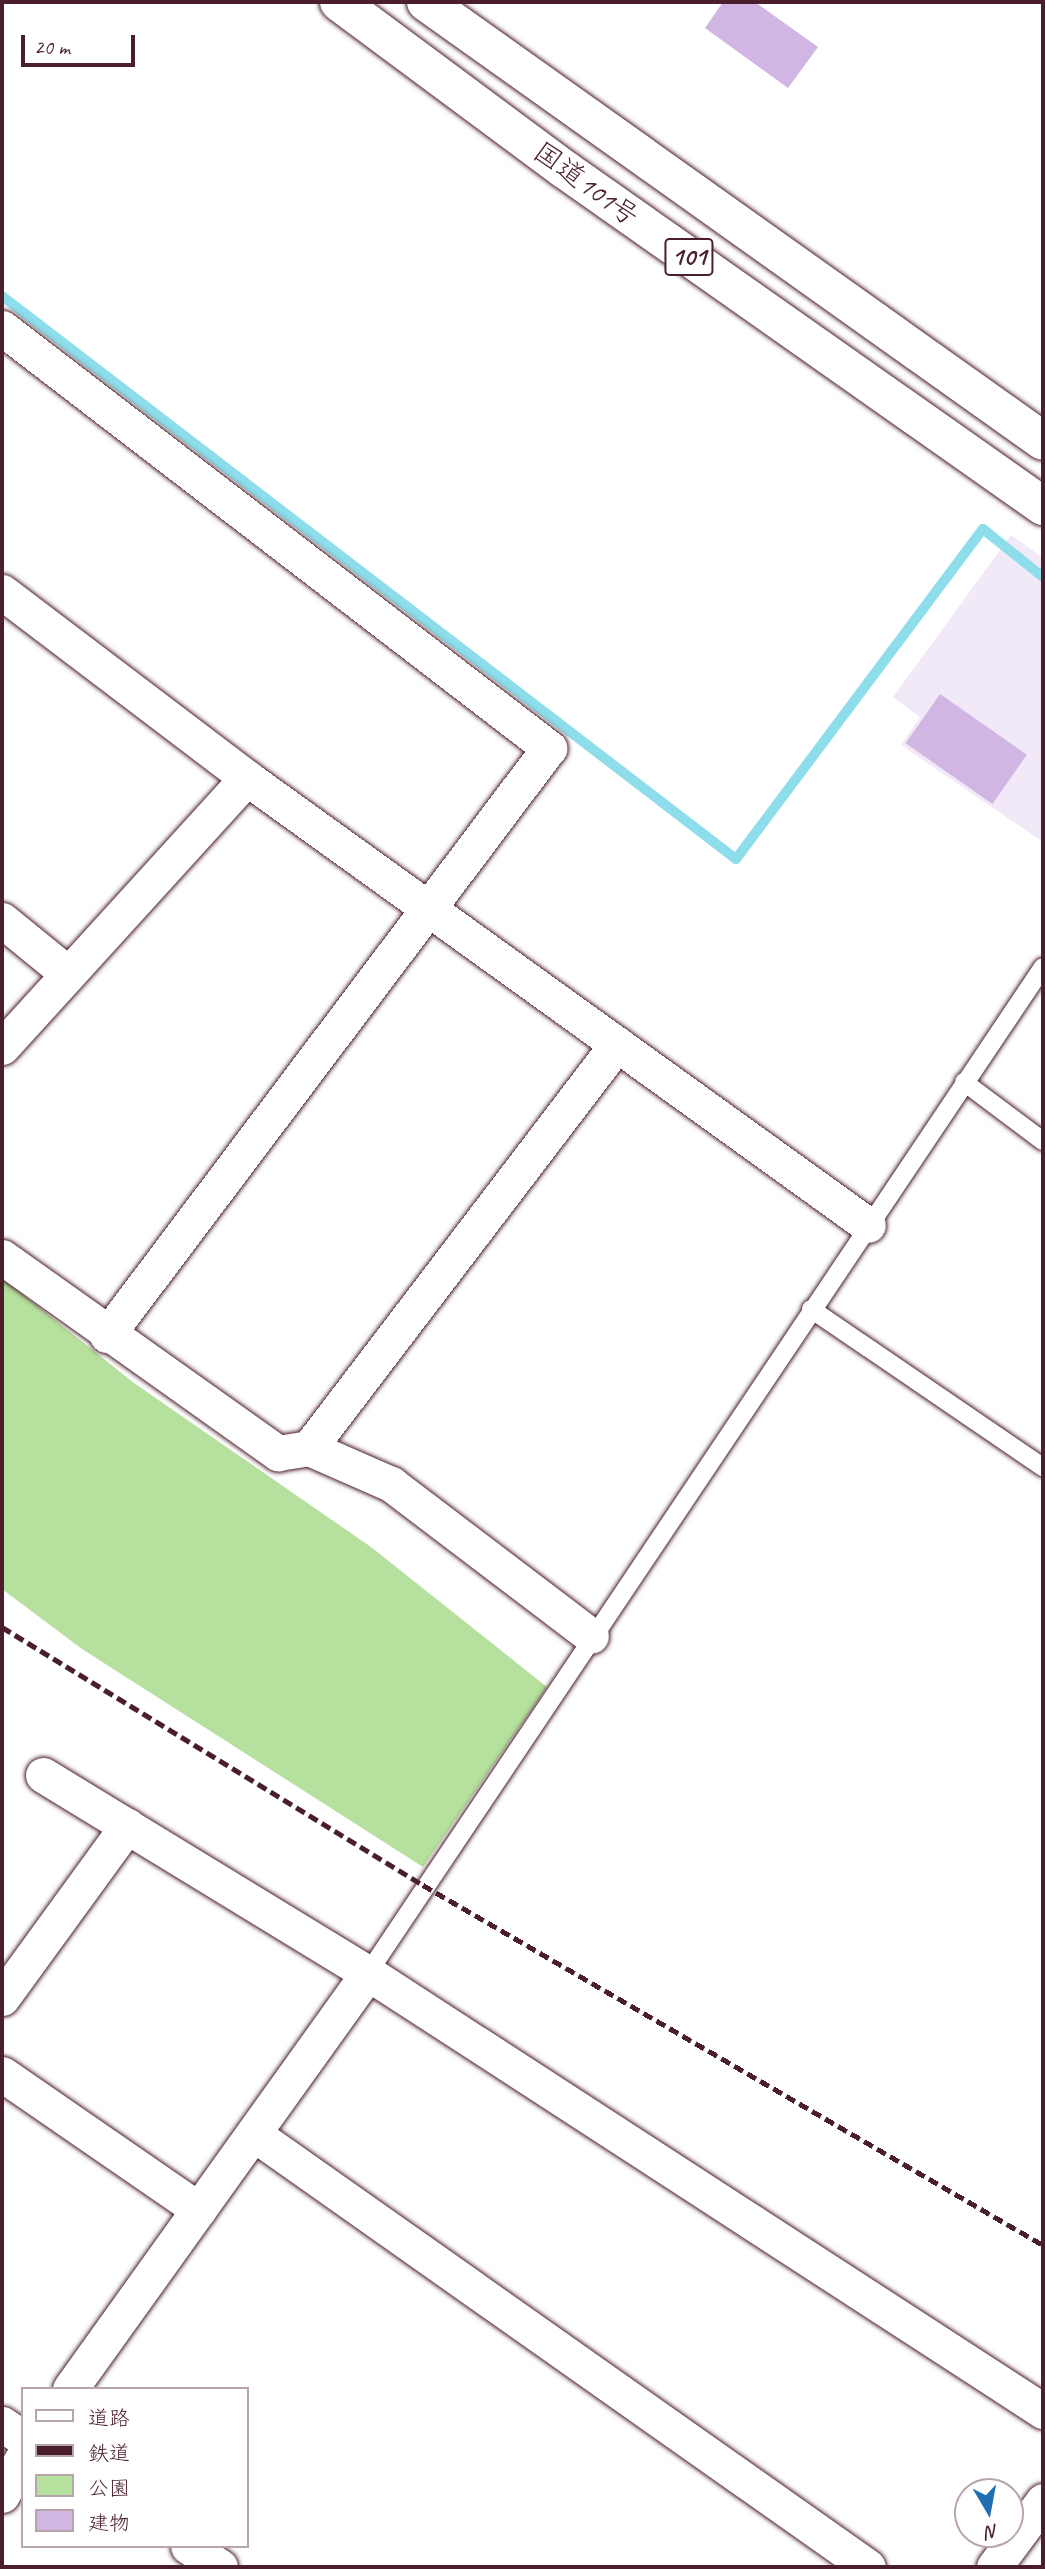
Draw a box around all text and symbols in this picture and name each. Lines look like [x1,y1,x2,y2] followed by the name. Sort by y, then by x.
[24,21,138,65] scale bar
[34,34,70,60] text: 20 m
[527,135,645,233] street label: 国道101号
[663,234,715,280] road number: 101
[21,2387,248,2548] legend
[88,2405,130,2431] text: 道路
[88,2440,130,2466] text: 鉄道
[88,2475,130,2501] text: 公園
[954,2478,1024,2548] north arrow
[88,2510,130,2536] text: 建物
[984,2519,1000,2545] text: N

